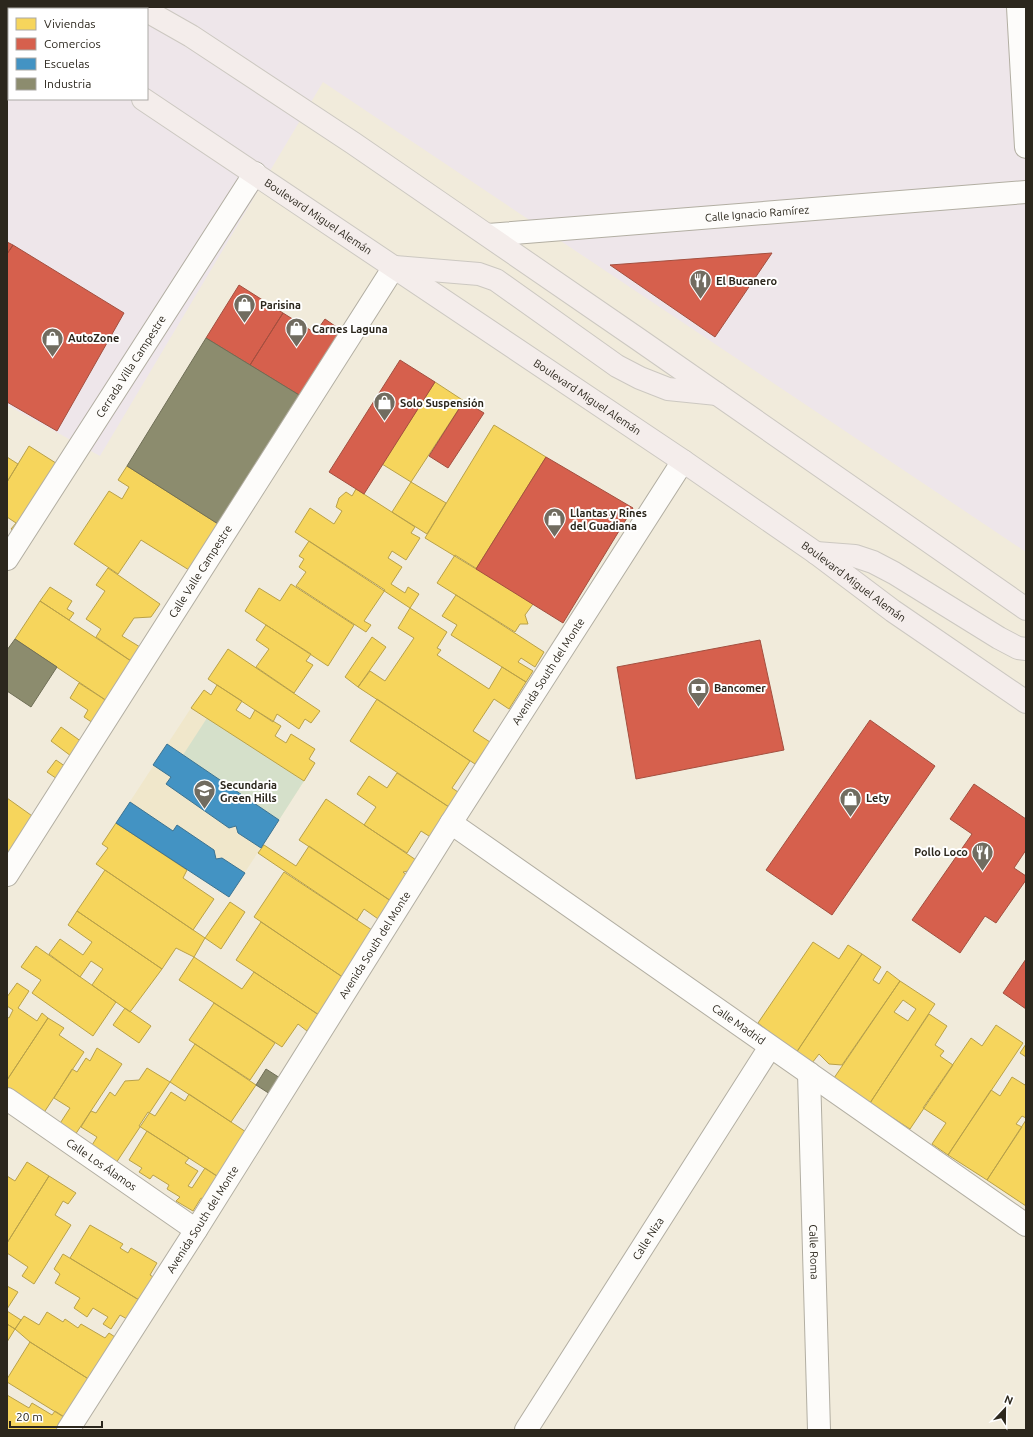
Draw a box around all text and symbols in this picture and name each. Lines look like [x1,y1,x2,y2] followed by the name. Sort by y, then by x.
[8,8,148,100] legend
[44,17,96,30] text: Viviendas
[44,37,101,50] text: Comercios
[44,57,90,70] text: Escuelas
[44,77,91,90] text: Industria
[262,176,374,257] street label: Boulevard Miguel Alemán
[704,203,810,224] street label: Calle Ignacio Ramírez
[688,268,714,301] restaurant icon: El Bucanero
[716,275,778,287] place label: El Bucanero
[232,292,258,325] shop icon: Parisina
[260,299,301,311] place label: Parisina
[94,313,168,420] street label: Cerrada Villa Campestre
[284,316,310,349] shop icon: Carnes Laguna
[312,323,388,335] place label: Carnes Laguna
[40,325,66,358] shop icon: AutoZone
[68,332,119,344] place label: AutoZone
[531,357,643,437] street label: Boulevard Miguel Alemán
[371,390,397,423] shop icon: Solo Suspensión
[400,397,484,409] place label: Solo Suspensión
[542,506,568,539] shop icon: Llantas y Rines del Guadiana
[570,507,647,532] place label: Llantas y Rines del Guadiana
[166,523,234,620] street label: Calle Valle Campestre
[799,539,908,624] street label: Boulevard Miguel Alemán
[510,616,587,727] street label: Avenida South del Monte
[686,675,712,708] bank icon: Bancomer
[714,682,766,694] place label: Bancomer
[191,778,217,811] school or university icon: Secundaria Green Hills
[220,779,277,804] place label: Secundaria Green Hills
[838,785,864,818] shop icon: Lety
[866,792,889,804] place label: Lety
[970,839,996,872] restaurant icon: Pollo Loco
[914,846,968,858] place label: Pollo Loco
[337,889,413,1001] street label: Avenida South del Monte
[710,1002,767,1047] street label: Calle Madrid
[64,1136,139,1193] street label: Calle Los Álamos
[164,1164,241,1275] street label: Avenida South del Monte
[630,1215,666,1262] street label: Calle Niza
[807,1224,821,1280] street label: Calle Roma
[985,1389,1025,1429] north arrow
[1003,1393,1015,1407] text: N
[10,1403,102,1429] scale bar
[16,1410,43,1423] text: 20 m

